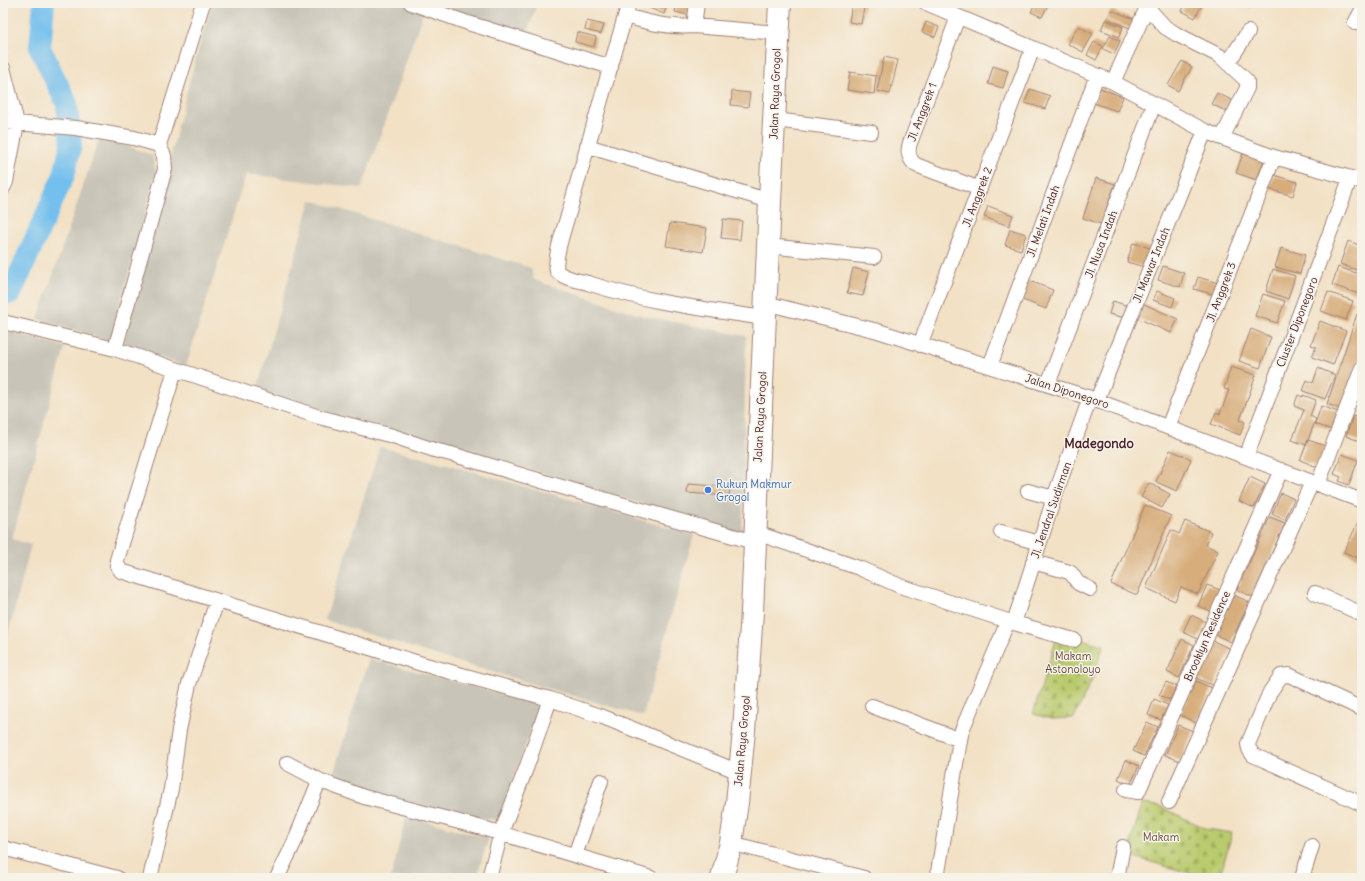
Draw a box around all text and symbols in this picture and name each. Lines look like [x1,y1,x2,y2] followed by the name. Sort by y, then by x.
[766,48,784,140] street label: Jalan Raya Grogol
[904,81,940,143] street label: Jl. Anggrek 1
[959,165,995,229] street label: Jl. Anggrek 2
[1023,183,1063,259] street label: Jl. Melati Indah
[1082,208,1120,280] street label: Jl. Nusa Indah
[1129,225,1173,305] street label: Jl. Mawar Indah
[1203,260,1239,324] street label: Jl. Anggrek 3
[1273,275,1321,369] street label: Cluster Diponegoro
[751,371,769,463] street label: Jalan Raya Grogol
[1023,371,1111,411] street label: Jalan Diponegoro
[1064,435,1134,452] district label: Madegondo
[1028,460,1074,560] street label: Jl. Jendral Sudirman
[716,477,792,504] place label: Rukun Makmur Grogol
[703,485,713,495] marker: Rukun Makmur Grogol
[1181,589,1233,683] street label: Brooklyn Residence
[1045,649,1101,676] park label: Makam Astonoloyo
[731,695,753,787] street label: Jalan Raya Grogol
[1143,830,1180,844] park label: Makam

